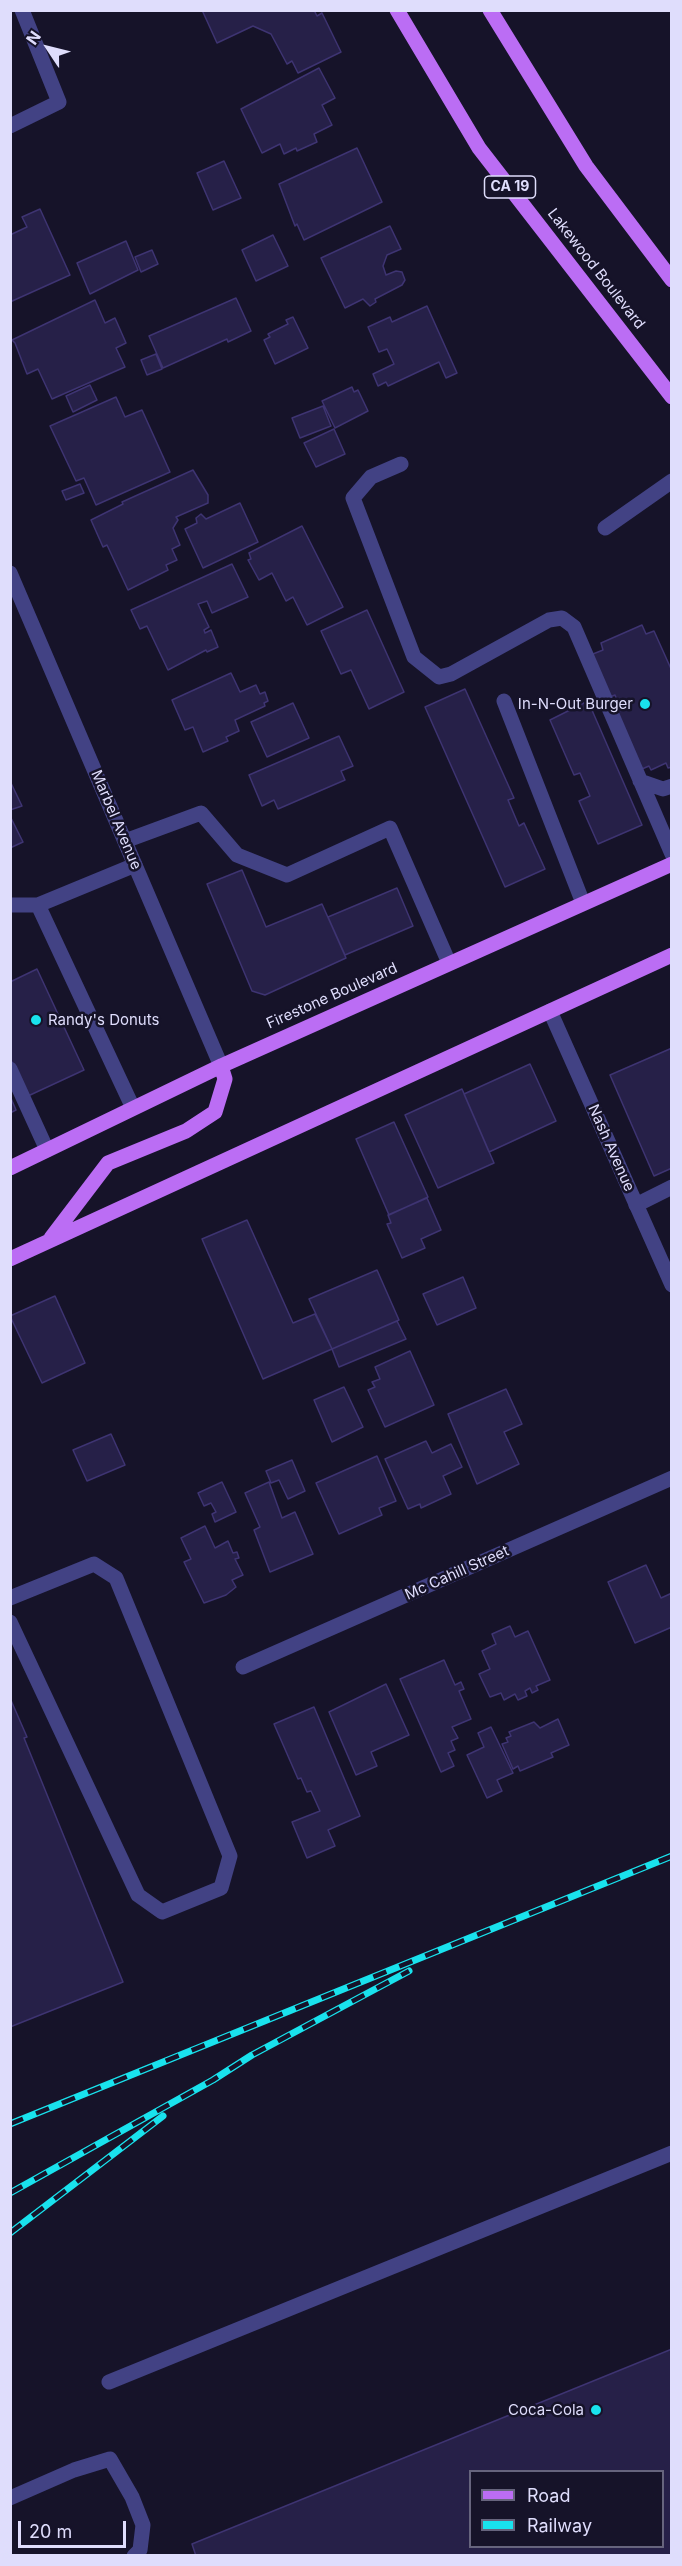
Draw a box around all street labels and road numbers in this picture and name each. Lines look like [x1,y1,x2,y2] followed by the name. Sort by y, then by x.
[484,176,536,198] road number: CA 19
[543,205,649,333] street label: Lakewood Boulevard
[87,768,145,872] street label: Marbel Avenue
[264,959,400,1033] street label: Firestone Boulevard
[584,1102,638,1194] street label: Nash Avenue
[402,1542,512,1604] street label: Mc Cahill Street

